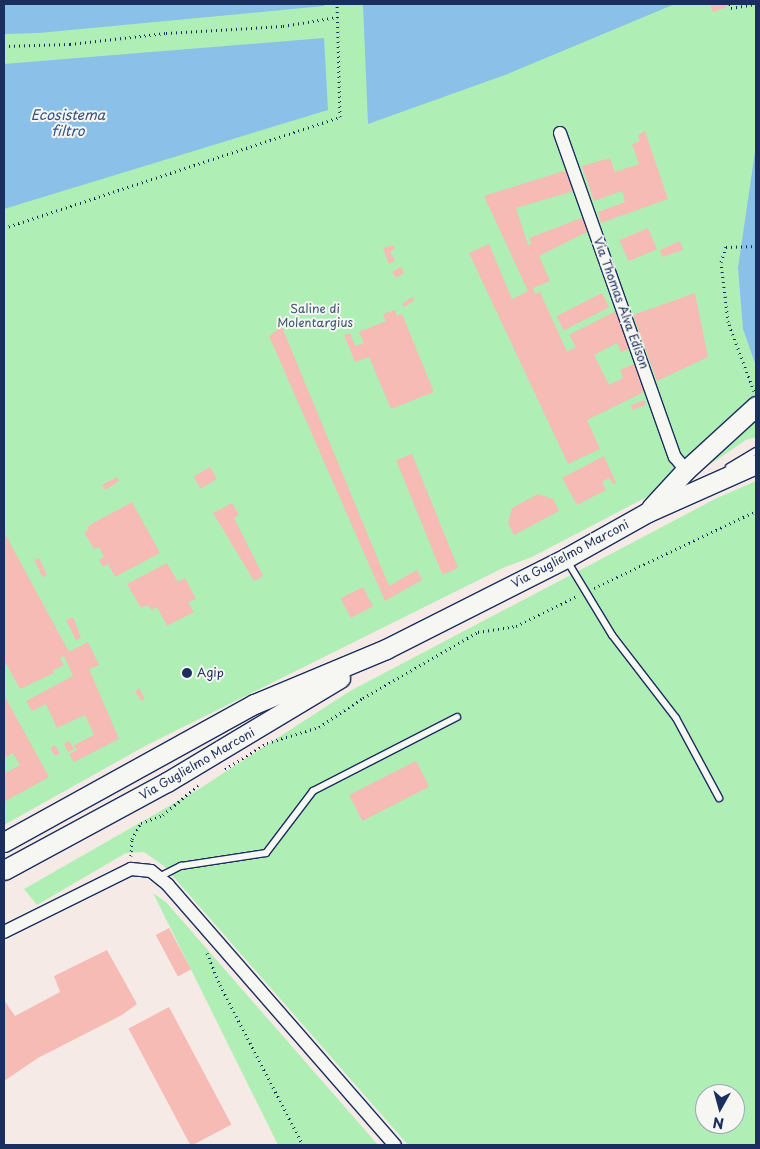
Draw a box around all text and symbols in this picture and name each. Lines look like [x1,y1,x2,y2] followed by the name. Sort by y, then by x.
[31,107,105,140] water label: Ecosistema filtro
[590,235,652,371] street label: Via Thomas Alva Edison
[277,302,353,330] park label: Saline di Molentargius
[508,517,632,591] street label: Via Guglielmo Marconi
[197,666,224,680] place label: Agip
[181,667,193,679] marker: Agip
[136,725,258,803] street label: Via Guglielmo Marconi
[695,1084,745,1134] north arrow
[711,1112,725,1134] text: N

